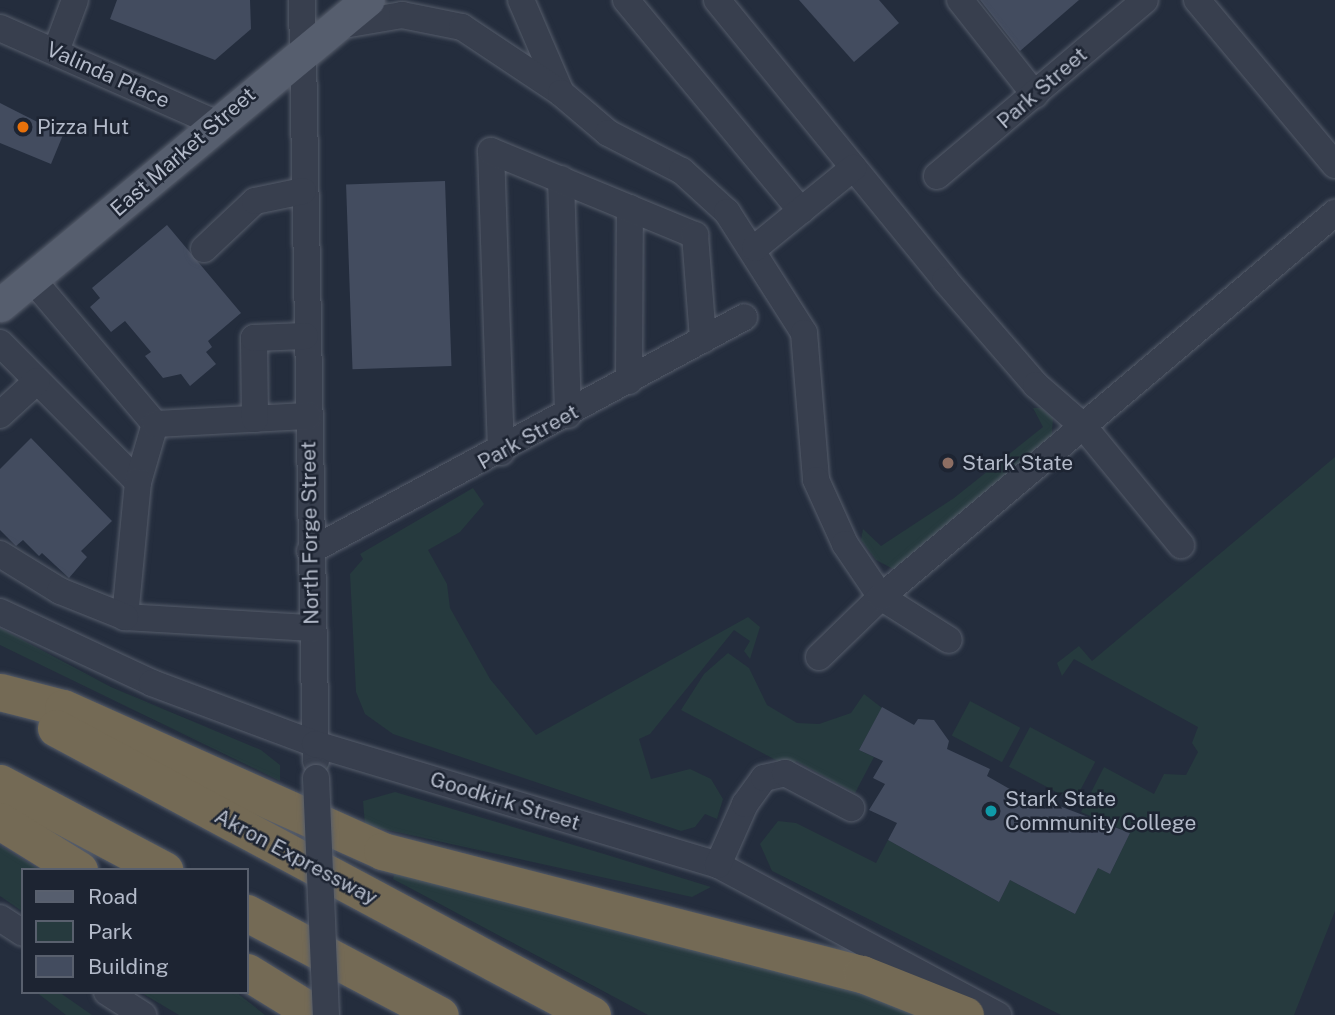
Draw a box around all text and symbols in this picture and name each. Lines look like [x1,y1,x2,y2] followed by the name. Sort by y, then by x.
[42,37,174,113] street label: Valinda Place
[992,42,1092,134] street label: Park Street
[105,82,261,222] street label: East Market Street
[37,114,129,140] place label: Pizza Hut
[15,119,31,135] marker: Pizza Hut
[473,399,583,475] street label: Park Street
[296,441,324,625] street label: North Forge Street
[962,450,1073,476] place label: Stark State
[940,455,956,471] marker: Stark State
[427,766,583,836] street label: Goodkirk Street
[1005,786,1196,836] place label: Stark State Community College
[210,803,382,911] street label: Akron Expressway
[983,803,999,819] marker: Stark State Community College
[21,868,248,994] legend
[88,884,138,909] text: Road
[88,919,133,944] text: Park
[88,954,169,979] text: Building

